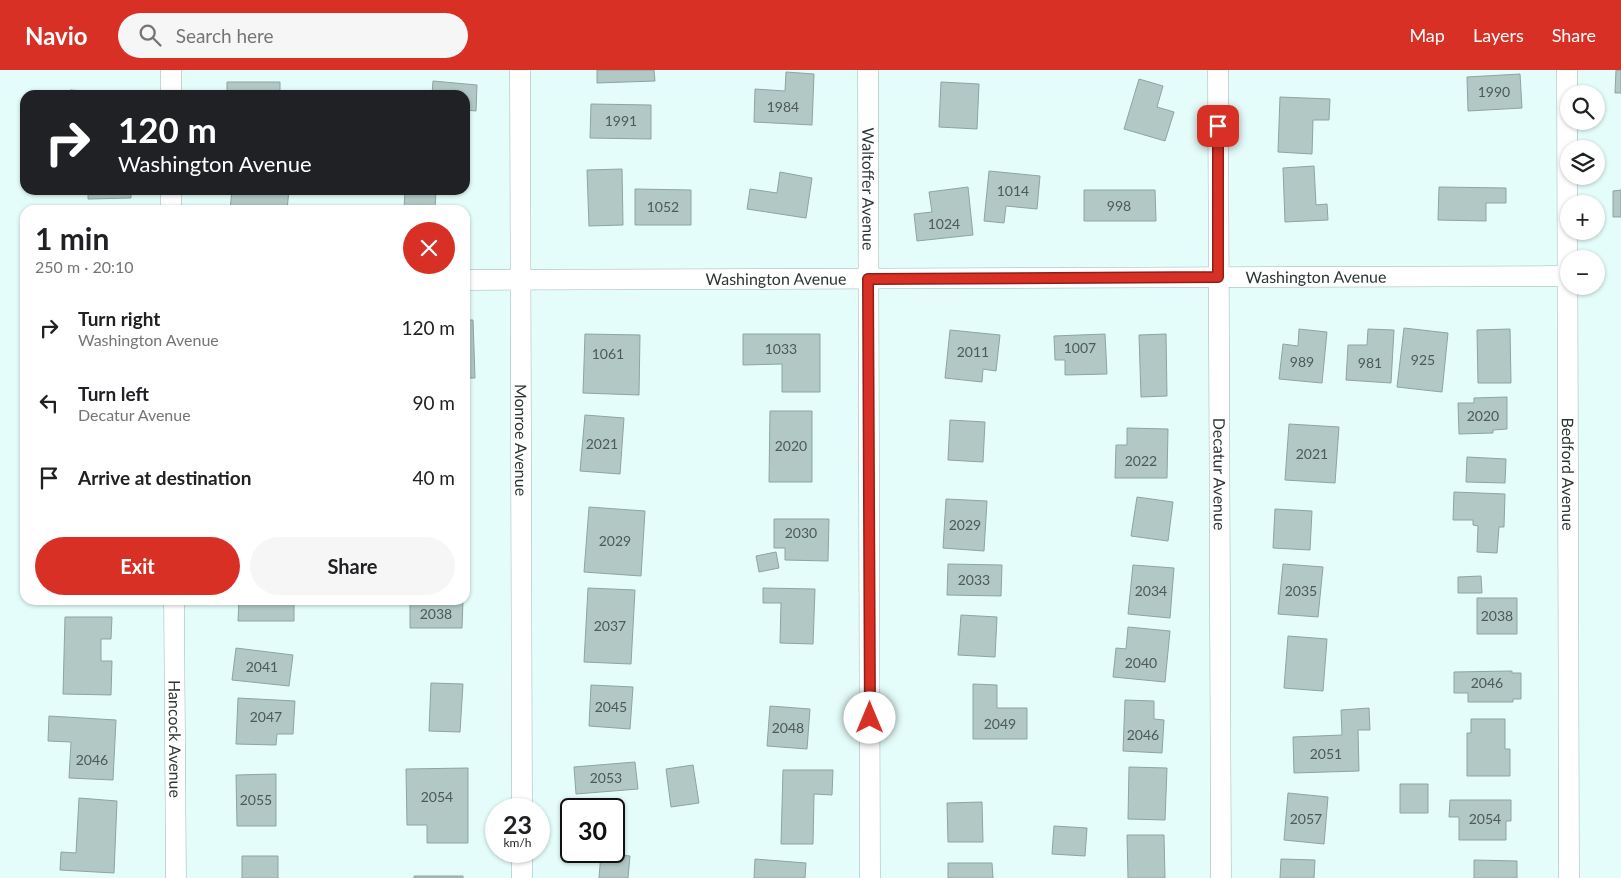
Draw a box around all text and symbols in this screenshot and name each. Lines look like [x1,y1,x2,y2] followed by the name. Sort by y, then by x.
[118,13,468,58] search box
[25,21,88,50] text: Navio
[136,21,164,49] icon: search
[176,24,274,47] text: Search here
[1409,24,1445,46] text: Map
[1473,24,1524,46] text: Layers
[1552,24,1596,46] text: Share
[1478,83,1510,100] house number: 1990
[1560,85,1605,295] map controls
[1560,85,1605,130] button: search
[767,98,799,115] house number: 1984
[1197,105,1239,147] pin
[118,108,217,150] text: 120 m
[35,110,100,175] icon: right
[605,112,637,129] house number: 1991
[1204,112,1232,140] icon: arrive
[859,128,878,250] street label: Waltoffer Avenue
[1560,140,1605,185] button: layers
[118,150,312,177] text: Washington Avenue
[997,182,1029,199] house number: 1014
[1560,195,1605,240] button: +
[1107,197,1131,214] house number: 998
[647,198,679,215] house number: 1052
[928,215,960,232] house number: 1024
[35,220,109,256] text: 1 min
[403,222,455,274] button: close
[1560,250,1605,295] button: −
[35,257,134,276] text: 250 m · 20:10
[1246,267,1386,286] street label: Washington Avenue
[706,269,846,288] street label: Washington Avenue
[78,307,160,330] text: Turn right
[35,314,63,342] icon: right
[401,316,455,339] text: 120 m
[78,330,219,349] text: Washington Avenue
[1064,339,1096,356] house number: 1007
[765,340,797,357] house number: 1033
[957,343,989,360] house number: 2011
[592,345,624,362] house number: 1061
[1411,351,1435,368] house number: 925
[1290,353,1314,370] house number: 989
[1358,354,1382,371] house number: 981
[78,382,149,405] text: Turn left
[512,384,531,496] street label: Monroe Avenue
[35,389,63,417] icon: left
[412,391,455,414] text: 90 m
[78,405,191,424] text: Decatur Avenue
[1467,407,1499,424] house number: 2020
[1559,417,1578,531] street label: Bedford Avenue
[1210,418,1230,530] street label: Decatur Avenue
[586,435,618,452] house number: 2021
[775,437,807,454] house number: 2020
[1296,445,1328,462] house number: 2021
[1125,452,1157,469] house number: 2022
[35,464,63,492] icon: arrive
[78,466,251,489] text: Arrive at destination
[412,466,455,489] text: 40 m
[949,516,981,533] house number: 2029
[785,524,817,541] house number: 2030
[599,532,631,549] house number: 2029
[35,537,240,595] button: Exit
[250,537,455,595] button: Share
[958,571,990,588] house number: 2033
[1135,582,1167,599] house number: 2034
[1285,582,1317,599] house number: 2035
[420,605,452,622] house number: 2038
[1481,607,1513,624] house number: 2038
[594,617,626,634] house number: 2037
[1125,654,1157,671] house number: 2040
[246,658,278,675] house number: 2041
[1471,674,1503,691] house number: 2046
[166,680,185,798] street label: Hancock Avenue
[843,691,895,743] position arrow
[595,698,627,715] house number: 2045
[250,708,282,725] house number: 2047
[984,715,1016,732] house number: 2049
[772,719,804,736] house number: 2048
[1127,726,1159,743] house number: 2046
[1310,745,1342,762] house number: 2051
[76,751,108,768] house number: 2046
[590,769,622,786] house number: 2053
[421,788,453,805] house number: 2054
[240,791,272,808] house number: 2055
[560,798,625,863] speed limit sign: 30
[503,809,532,839] text: 23
[1290,810,1322,827] house number: 2057
[1469,810,1501,827] house number: 2054
[503,835,532,850] text: km/h

